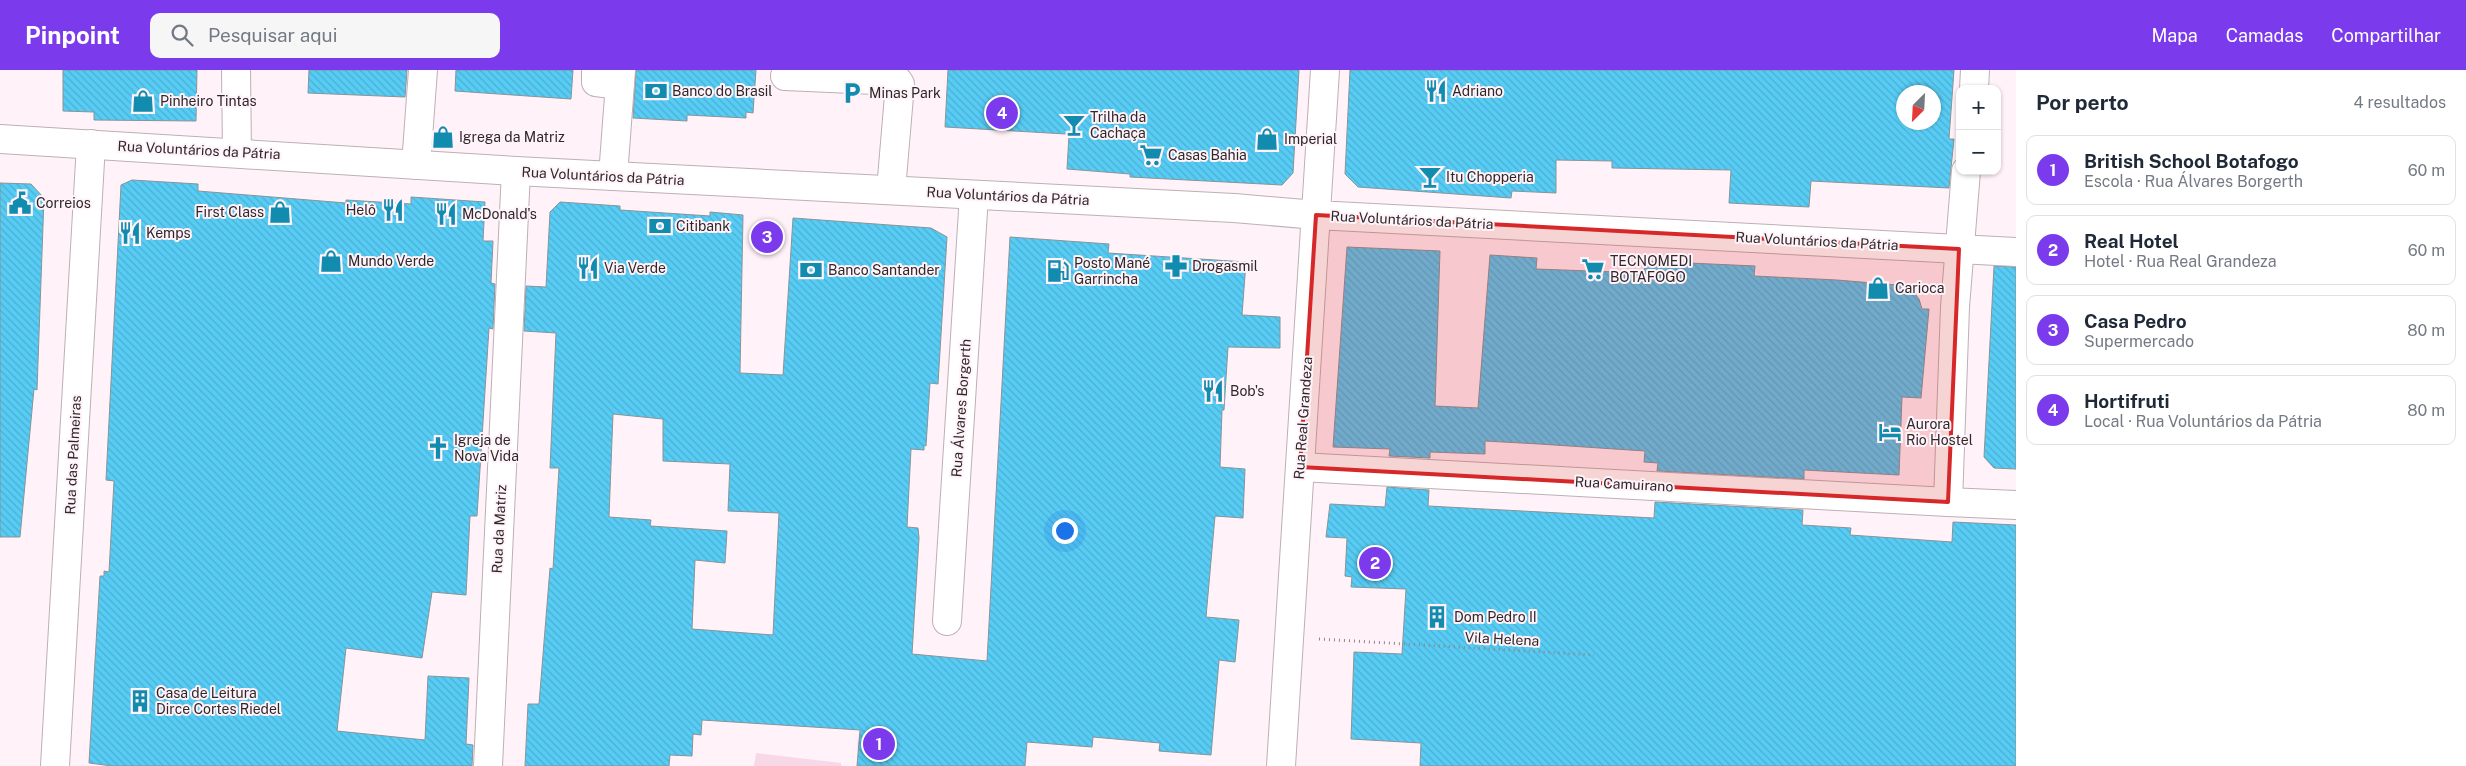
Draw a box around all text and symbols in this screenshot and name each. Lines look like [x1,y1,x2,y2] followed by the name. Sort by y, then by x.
[150,13,500,58] search box
[25,21,120,49] text: Pinpoint
[168,21,196,49] icon: search
[208,24,337,46] text: Pesquisar aqui
[2151,25,2198,46] text: Mapa
[2226,25,2303,46] text: Camadas
[2331,25,2441,46] text: Compartilhar
[643,78,669,104] bank icon: Banco do Brasil
[1423,78,1449,104] restaurant icon: Adriano
[839,80,865,106] parking icon: Minas Park
[672,83,773,99] place label: Banco do Brasil
[1452,83,1503,99] place label: Adriano
[869,85,941,101] place label: Minas Park
[1896,85,1941,130] north arrow
[1956,85,2001,175] map controls
[1956,85,2001,130] button: +
[130,88,156,114] shop icon: Pinheiro Tintas
[2036,90,2129,115] text: Por perto
[160,93,257,109] place label: Pinheiro Tintas
[2354,93,2446,112] text: 4 resultados
[986,94,1018,132] pin: 4
[1090,109,1146,141] place label: Trilha da Cachaça
[1061,112,1087,138] bar icon: Trilha da Cachaça
[430,124,456,150] shop icon: Igrega da Matriz
[1254,126,1280,152] shop icon: Imperial
[459,129,565,145] place label: Igrega da Matriz
[1956,130,2001,175] button: −
[1284,131,1337,147] place label: Imperial
[117,138,281,162] street label: Rua Voluntários da Pátria
[1138,142,1164,168] supermarket icon: Casas Bahia
[1168,147,1247,163] place label: Casas Bahia
[2084,150,2299,172] text: British School Botafogo
[2050,161,2056,180] text: 1
[2408,161,2445,180] text: 60 m
[521,164,685,188] street label: Rua Voluntários da Pátria
[1417,164,1443,190] bar icon: Itu Chopperia
[1446,169,1534,185] place label: Itu Chopperia
[2084,172,2303,191] text: Escola · Rua Álvares Borgerth
[926,184,1090,208] street label: Rua Voluntários da Pátria
[7,190,33,216] public building icon: Correios
[36,195,91,211] place label: Correios
[380,197,406,223] restaurant icon: Helô
[267,199,293,225] shop icon: First Class
[433,201,459,227] restaurant icon: McDonald's
[346,202,376,218] place label: Helô
[195,204,264,220] place label: First Class
[462,206,537,222] place label: McDonald's
[1330,208,1494,232] street label: Rua Voluntários da Pátria
[647,213,673,239] bank icon: Citibank
[676,218,730,234] place label: Citibank
[751,218,783,256] pin: 3
[117,220,143,246] restaurant icon: Kemps
[146,225,191,241] place label: Kemps
[1735,229,1899,253] street label: Rua Voluntários da Pátria
[2084,230,2179,252] text: Real Hotel
[2048,241,2058,260] text: 2
[2408,241,2445,260] text: 60 m
[318,248,344,274] shop icon: Mundo Verde
[2084,252,2277,271] text: Hotel · Rua Real Grandeza
[348,253,434,269] place label: Mundo Verde
[1163,253,1189,279] pharmacy icon: Drogasmil
[1610,253,1692,285] place label: TECNOMEDI BOTAFOGO
[575,255,601,281] restaurant icon: Via Verde
[1074,255,1150,287] place label: Posto Mané Garrincha
[1580,256,1606,282] supermarket icon: TECNOMEDI BOTAFOGO
[798,257,824,283] bank icon: Banco Santander
[1045,258,1071,284] fuel station icon: Posto Mané Garrincha
[1192,258,1258,274] place label: Drogasmil
[604,260,666,276] place label: Via Verde
[828,262,940,278] place label: Banco Santander
[1865,275,1891,301] shop icon: Carioca
[1895,280,1944,296] place label: Carioca
[2084,310,2187,332] text: Casa Pedro
[2048,321,2058,340] text: 3
[2407,321,2445,340] text: 80 m
[2084,332,2194,351] text: Supermercado
[947,338,974,478] street label: Rua Álvares Borgerth
[1291,356,1315,480] street label: Rua Real Grandeza
[1200,378,1226,404] restaurant icon: Bob's
[1230,383,1264,399] place label: Bob's
[2084,390,2170,412] text: Hortifruti
[62,395,84,515] street label: Rua das Palmeiras
[2048,401,2058,420] text: 4
[2407,401,2445,420] text: 80 m
[2084,412,2322,431] text: Local · Rua Voluntários da Pátria
[1906,416,1973,448] place label: Aurora Rio Hostel
[1877,419,1903,445] hotel icon: Aurora Rio Hostel
[454,432,519,464] place label: Igreja de Nova Vida
[425,435,451,461] church icon: Igreja de Nova Vida
[1574,473,1674,495] street label: Rua Camuirano
[489,484,509,574] street label: Rua da Matriz
[1052,518,1078,544] your location
[1359,544,1391,582] pin: 2
[1424,604,1450,630] building icon: Dom Pedro II
[1454,609,1537,625] place label: Dom Pedro II
[1464,629,1540,649] street label: Vila Helena
[156,685,281,717] place label: Casa de Leitura Dirce Cortes Riedel
[127,688,153,714] building icon: Casa de Leitura Dirce Cortes Riedel
[863,725,895,763] pin: 1

